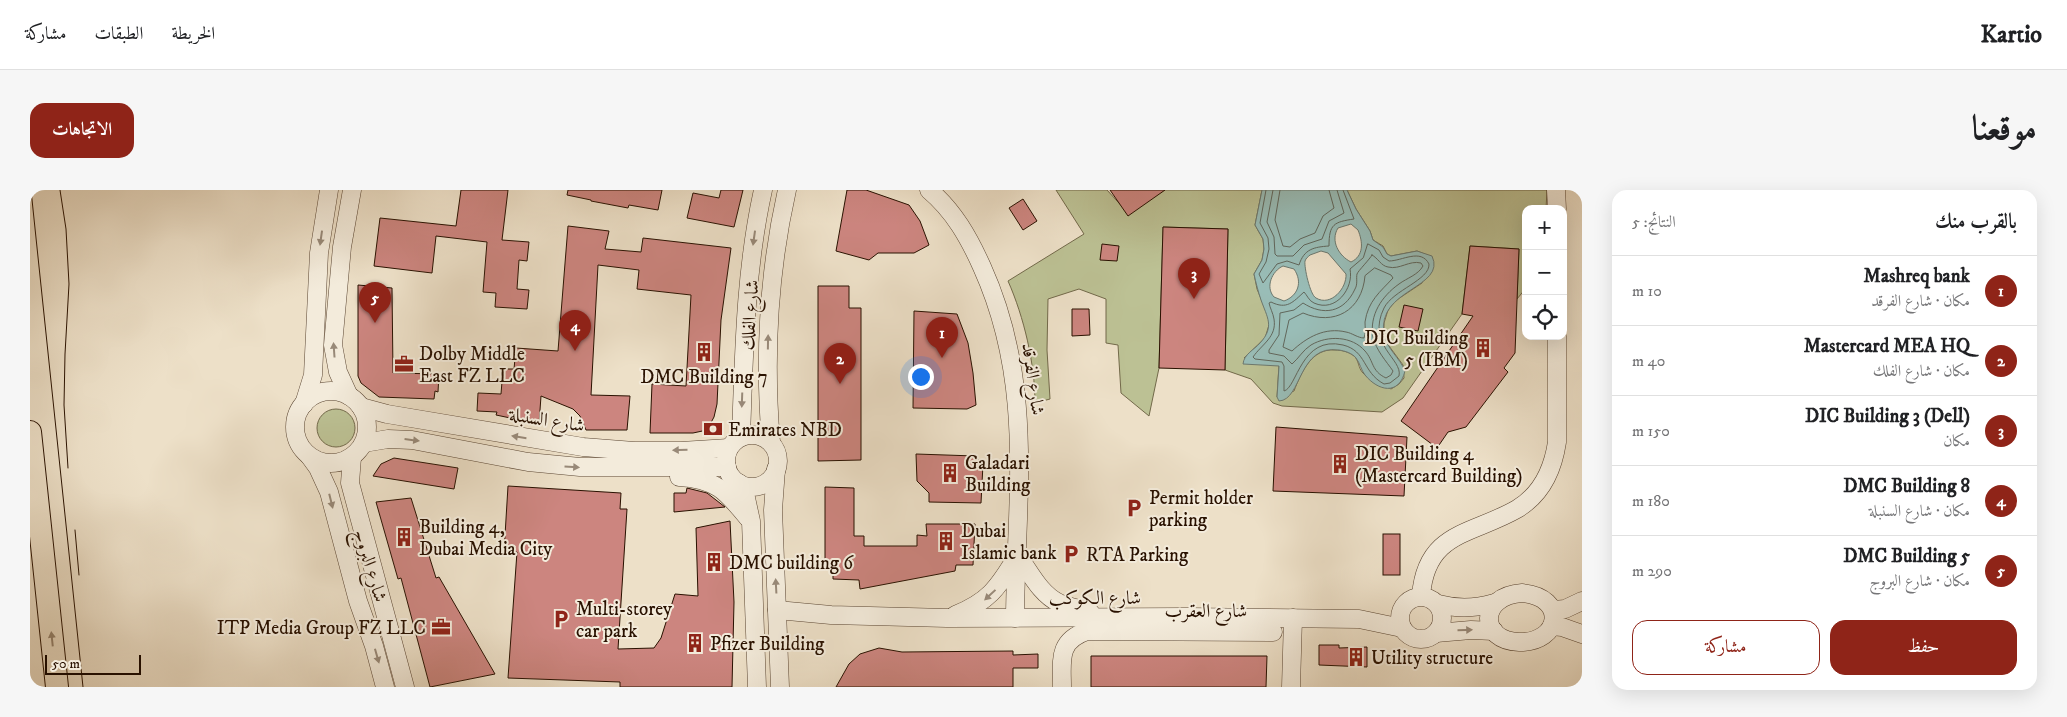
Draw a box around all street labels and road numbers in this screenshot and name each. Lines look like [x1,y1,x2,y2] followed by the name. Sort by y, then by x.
[737,279,767,351] street label: شارع الفلك
[1013,342,1049,417] street label: شارع الفرقد
[506,403,586,441] street label: شارع السنبلة
[343,526,392,606] street label: شارع البروج
[1049,587,1141,613] street label: شارع الكوكب
[1165,600,1247,626] street label: شارع العقرب

